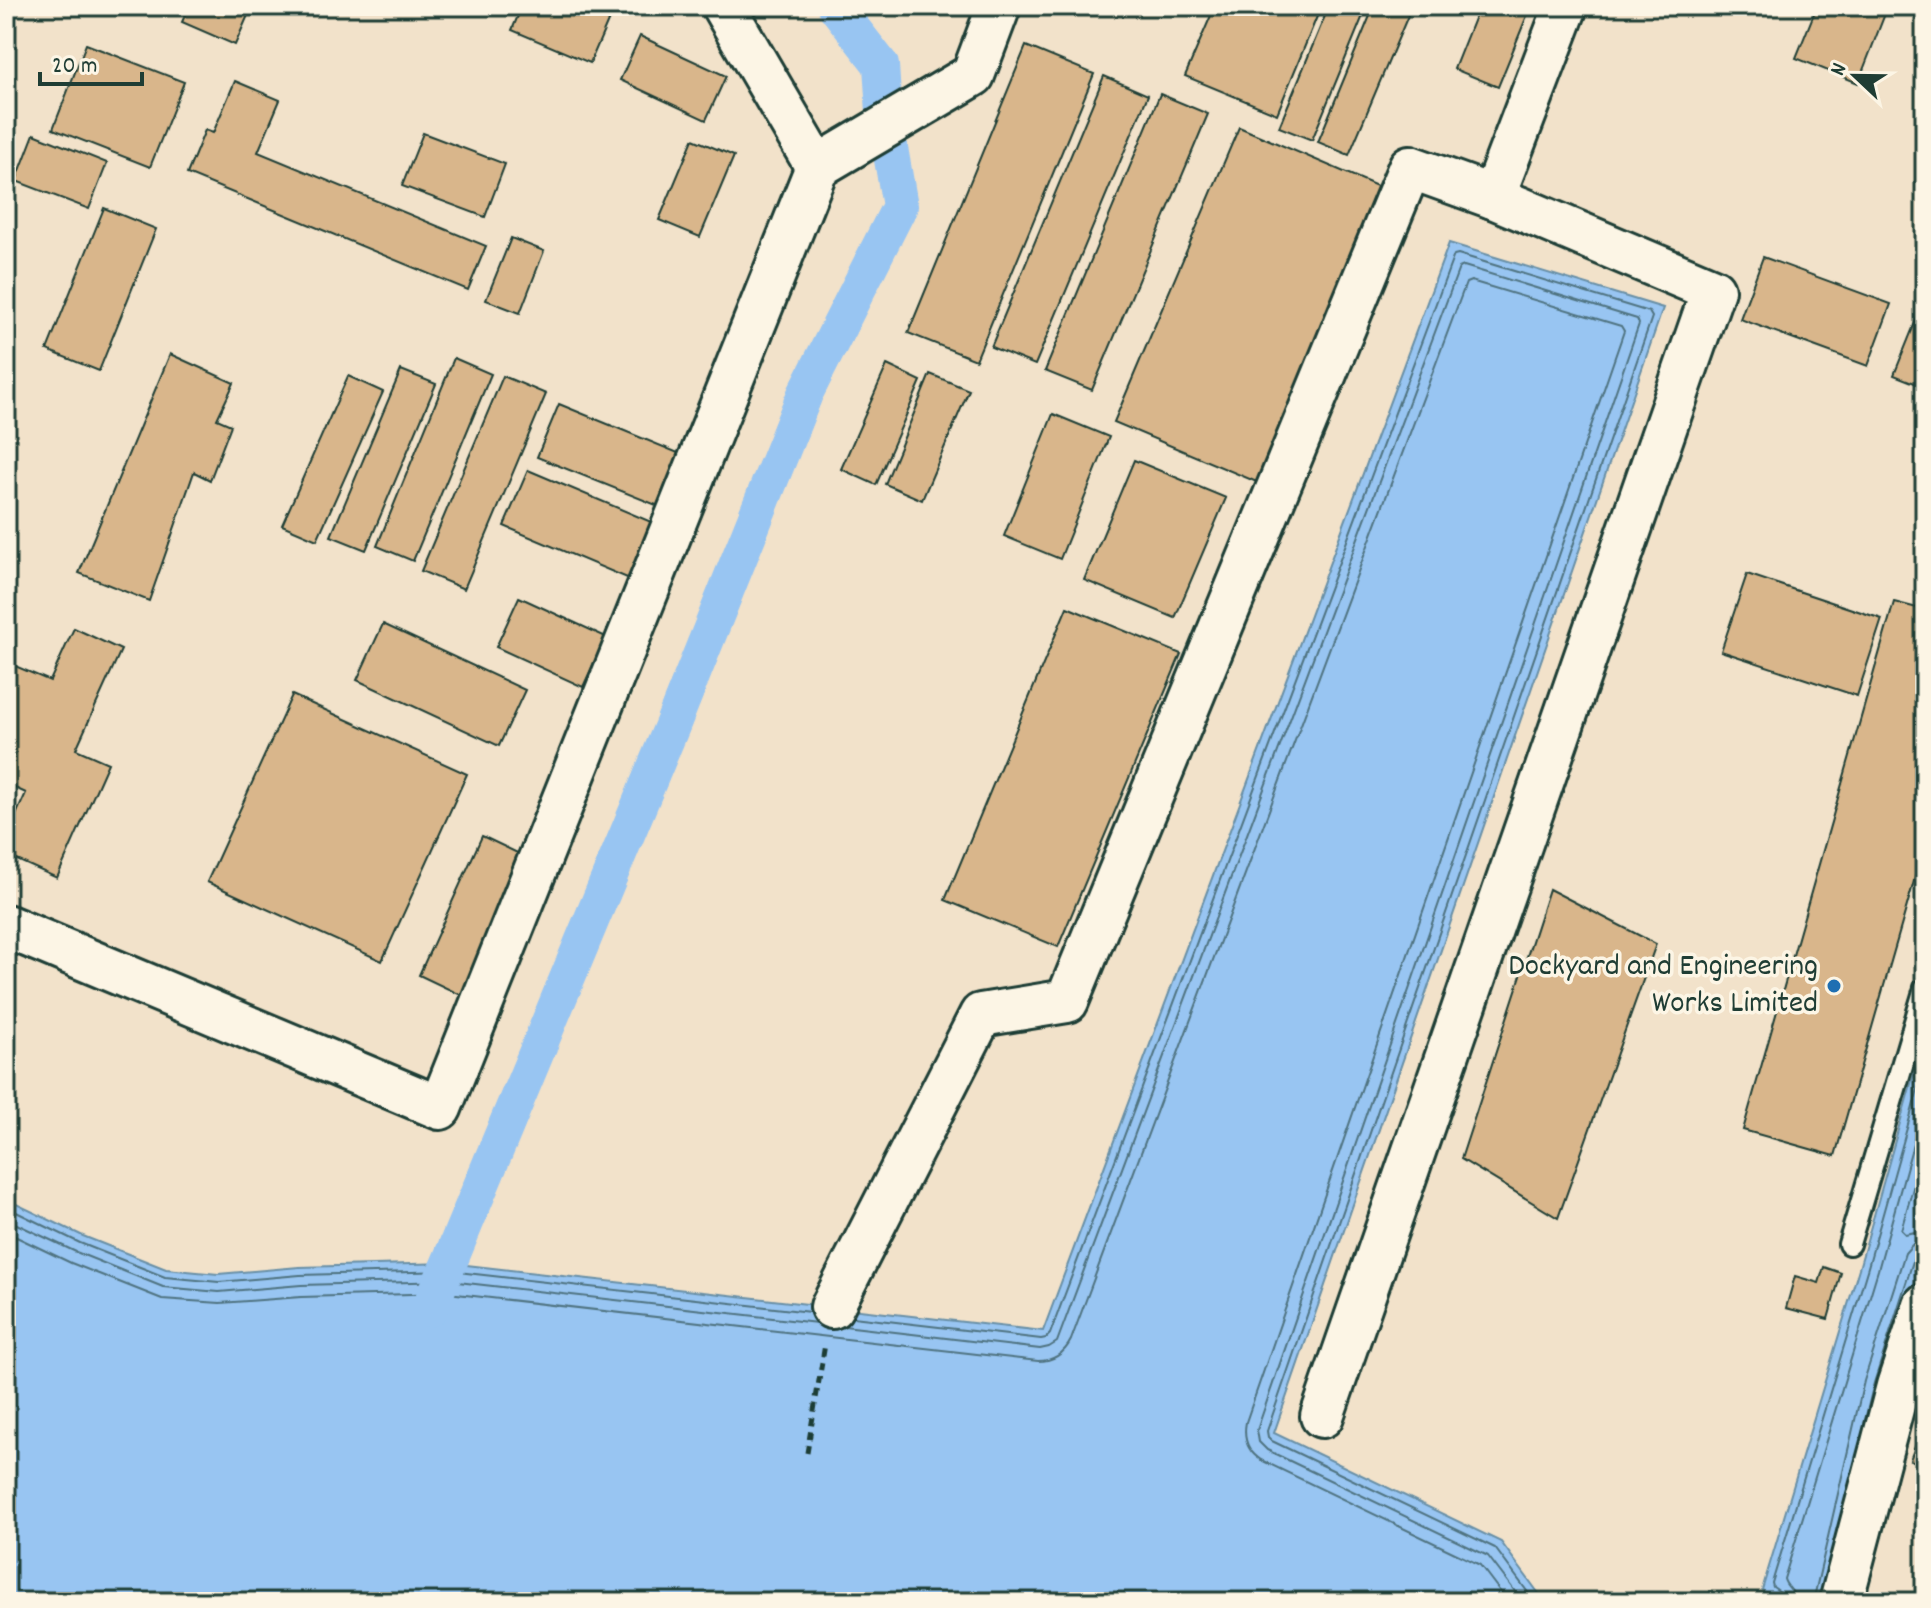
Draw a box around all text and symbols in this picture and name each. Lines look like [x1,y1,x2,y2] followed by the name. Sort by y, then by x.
[40,36,142,86] scale bar
[1815,36,1895,116] north arrow
[52,50,98,84] text: 20 m
[1823,59,1856,81] text: N
[1508,945,1818,1028] place label: Dockyard and Engineering Works Limited
[1825,977,1843,995] marker: Dockyard and Engineering Works Limited

